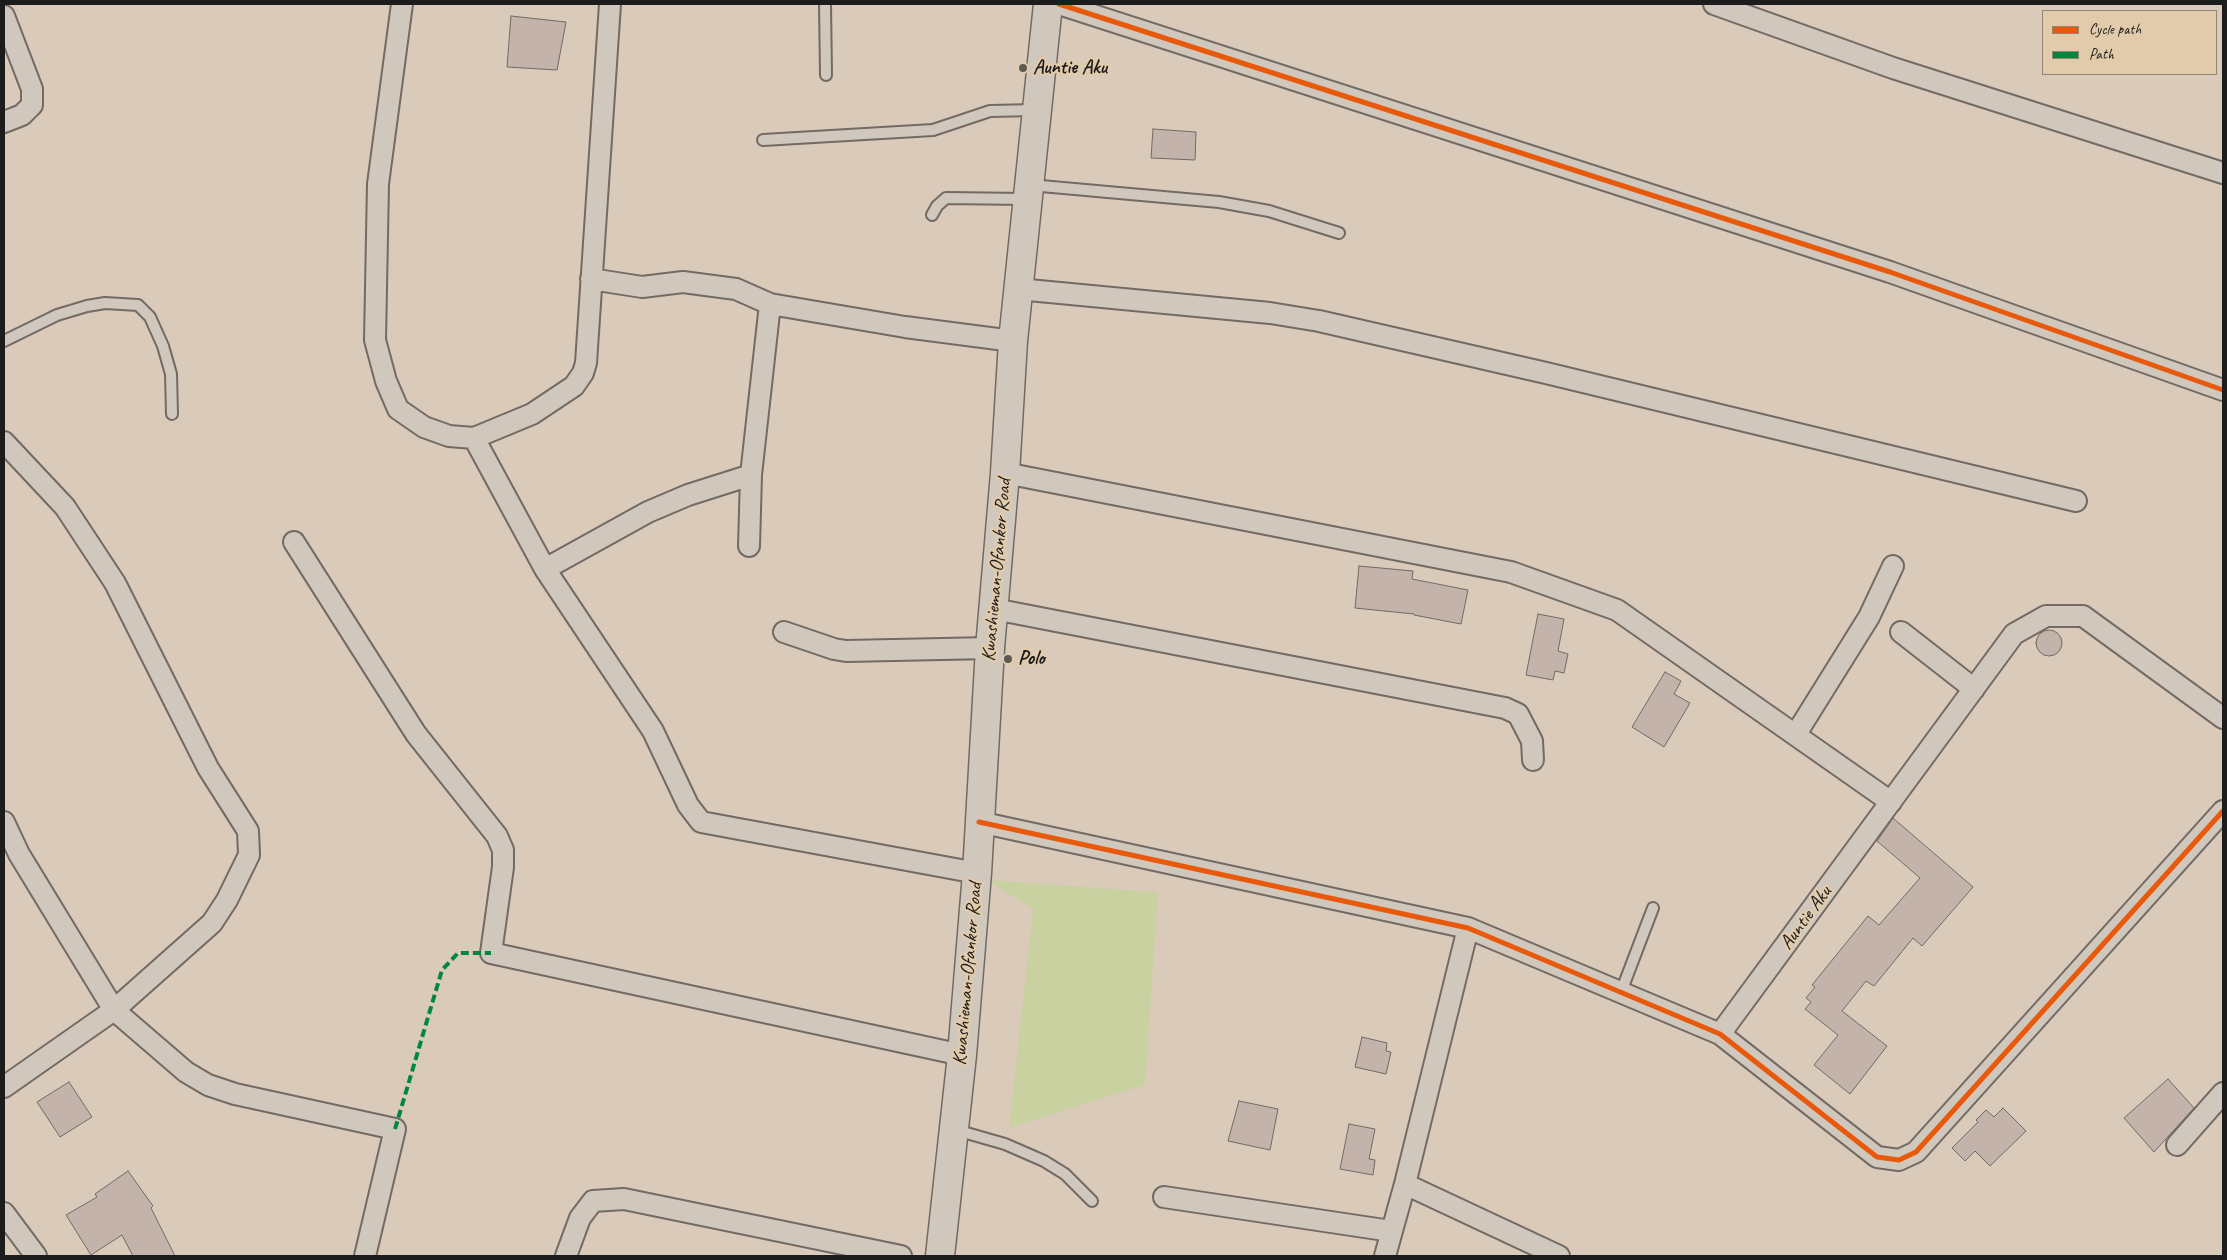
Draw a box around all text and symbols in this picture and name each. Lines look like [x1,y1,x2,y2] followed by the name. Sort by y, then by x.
[2042,10,2217,75] legend
[2089,20,2141,39] text: Cycle path
[2089,45,2114,64] text: Path
[1033,56,1107,80] place label: Auntie Aku
[1017,62,1029,74] marker: Auntie Aku
[977,478,1017,662] street label: Kwashieman-Ofankor Road
[1018,647,1045,671] place label: Polo
[1002,653,1014,665] marker: Polo
[1775,881,1837,955] street label: Auntie Aku
[948,882,988,1066] street label: Kwashieman-Ofankor Road

